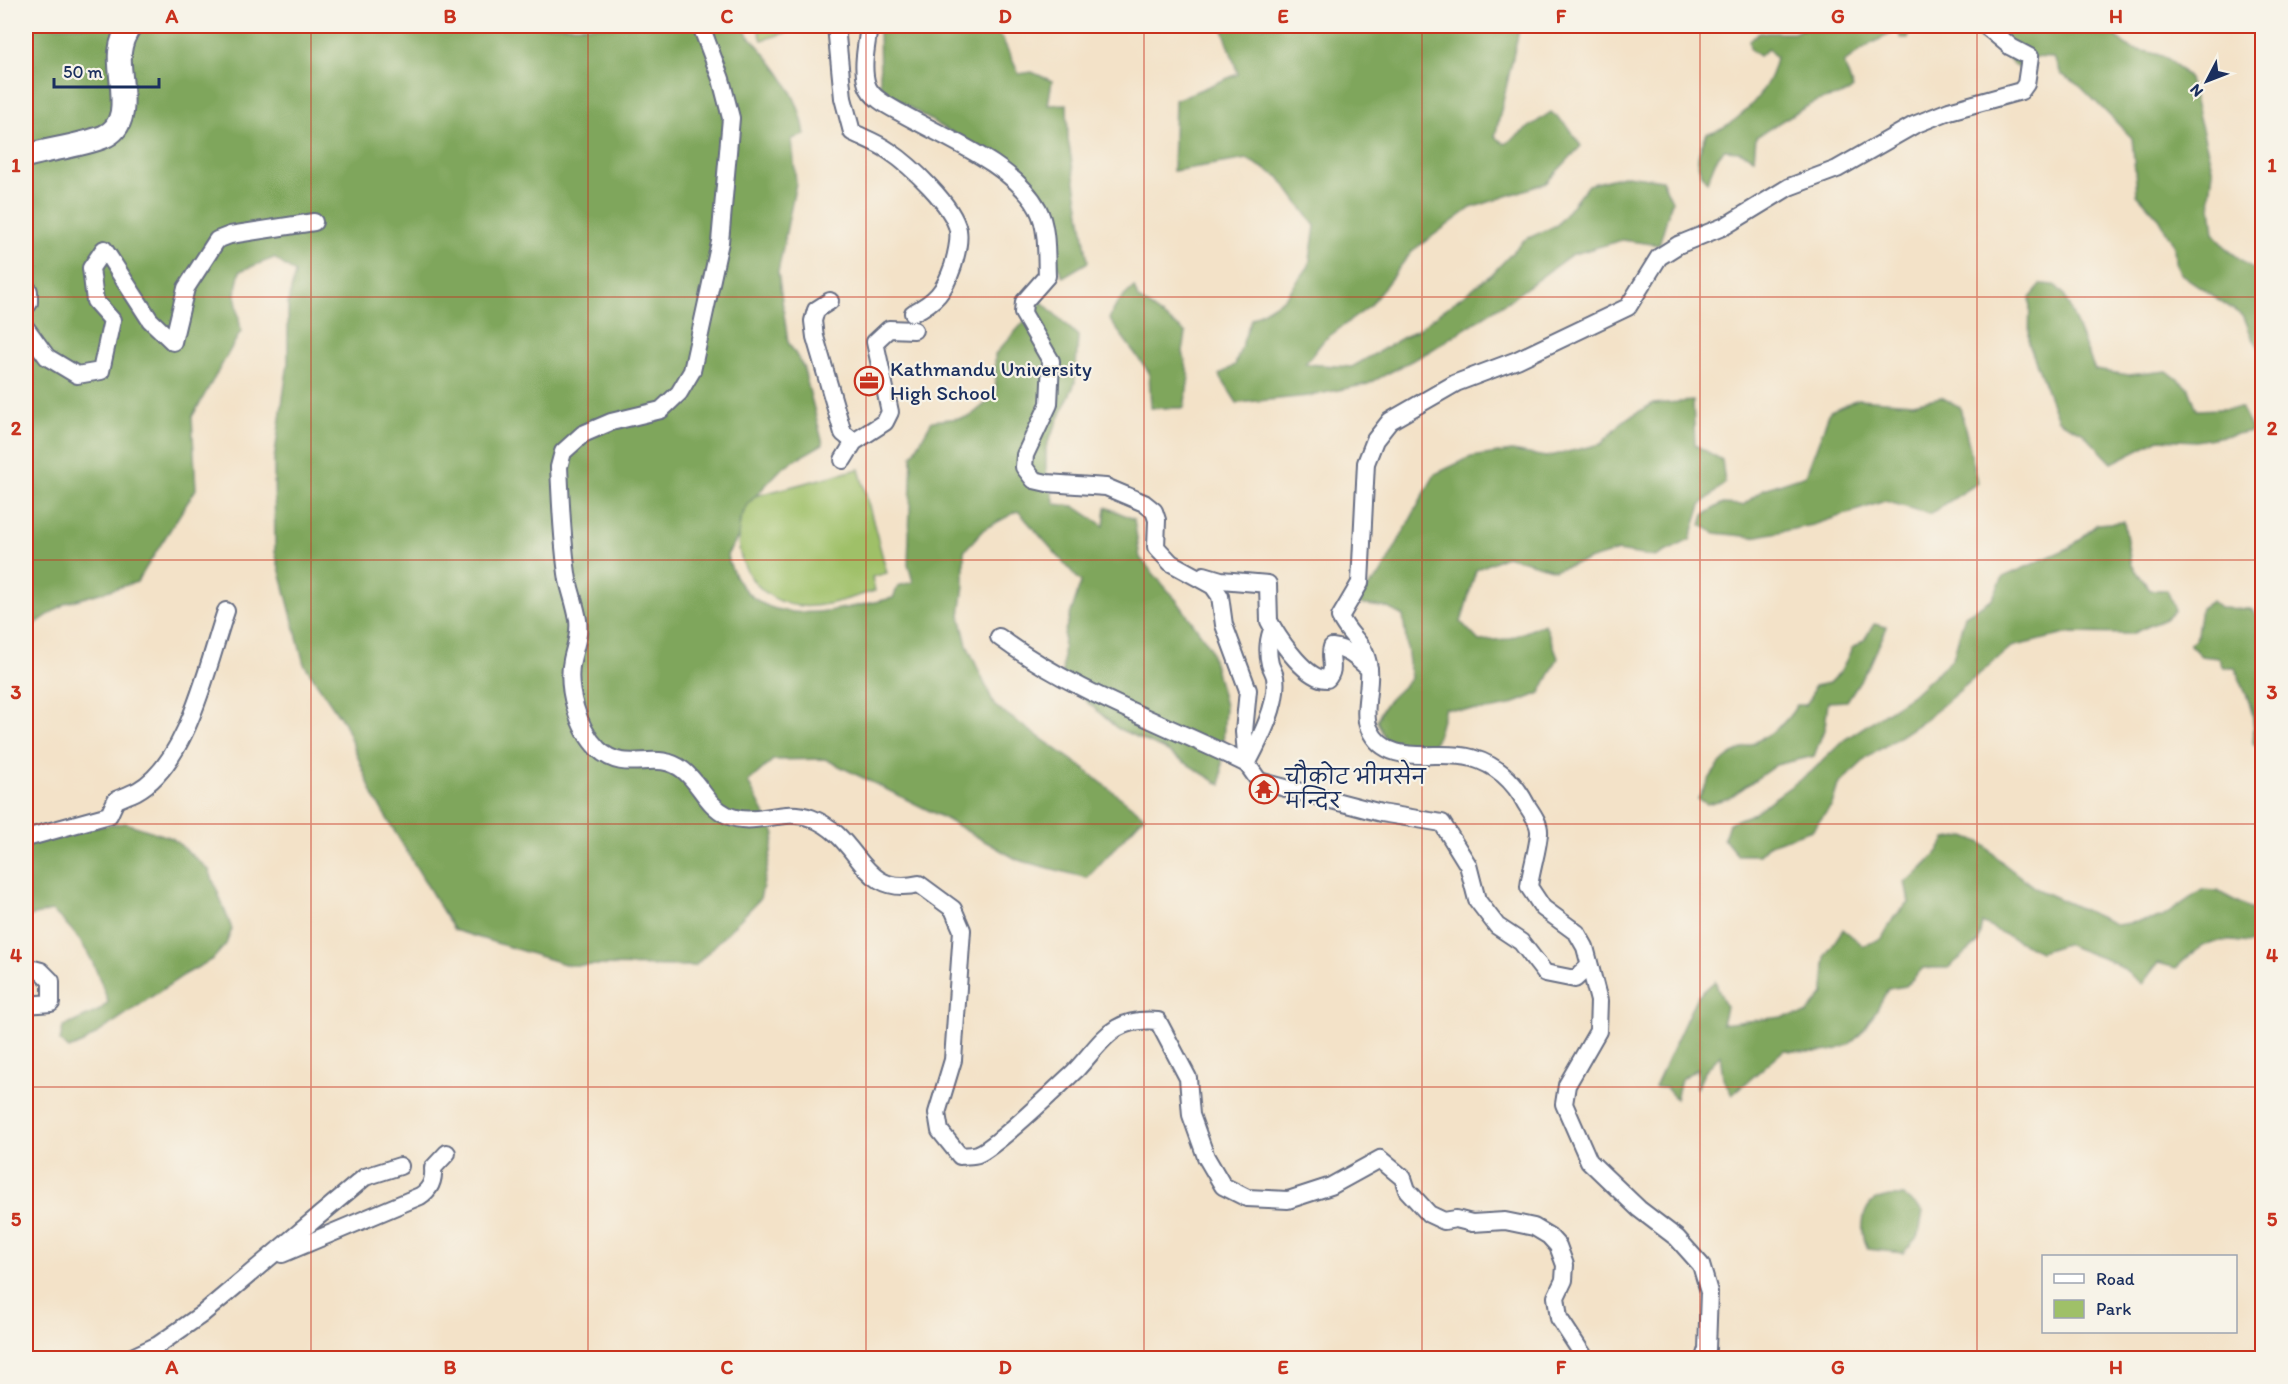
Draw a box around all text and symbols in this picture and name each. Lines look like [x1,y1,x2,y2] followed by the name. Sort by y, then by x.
[165,4,179,28] text: A
[444,4,457,28] text: B
[721,4,734,28] text: C
[998,4,1012,28] text: D
[1277,4,1289,28] text: E
[1556,4,1567,28] text: F
[1831,4,1845,28] text: G
[2109,4,2123,28] text: H
[54,51,159,89] scale bar
[2177,51,2237,111] north arrow
[63,61,103,83] text: 50 m
[2186,80,2207,101] text: N
[11,153,21,177] text: 1
[2267,153,2277,177] text: 1
[890,356,1092,405] place label: Kathmandu University High School
[853,365,885,397] office icon: Kathmandu University High School
[11,416,22,440] text: 2
[2267,416,2278,440] text: 2
[11,680,22,704] text: 3
[2267,680,2278,704] text: 3
[1284,759,1427,813] place label: चौकोट भीमसेन मन्दिर
[1248,773,1280,805] temple icon: चौकोट भीमसेन मन्दिर
[10,943,22,967] text: 4
[2266,943,2278,967] text: 4
[11,1207,22,1231] text: 5
[2267,1207,2278,1231] text: 5
[2042,1255,2237,1333] legend
[2096,1268,2135,1290] text: Road
[2096,1298,2131,1320] text: Park
[165,1355,179,1379] text: A
[444,1355,457,1379] text: B
[721,1355,734,1379] text: C
[998,1355,1012,1379] text: D
[1277,1355,1289,1379] text: E
[1556,1355,1567,1379] text: F
[1831,1355,1845,1379] text: G
[2109,1355,2123,1379] text: H

